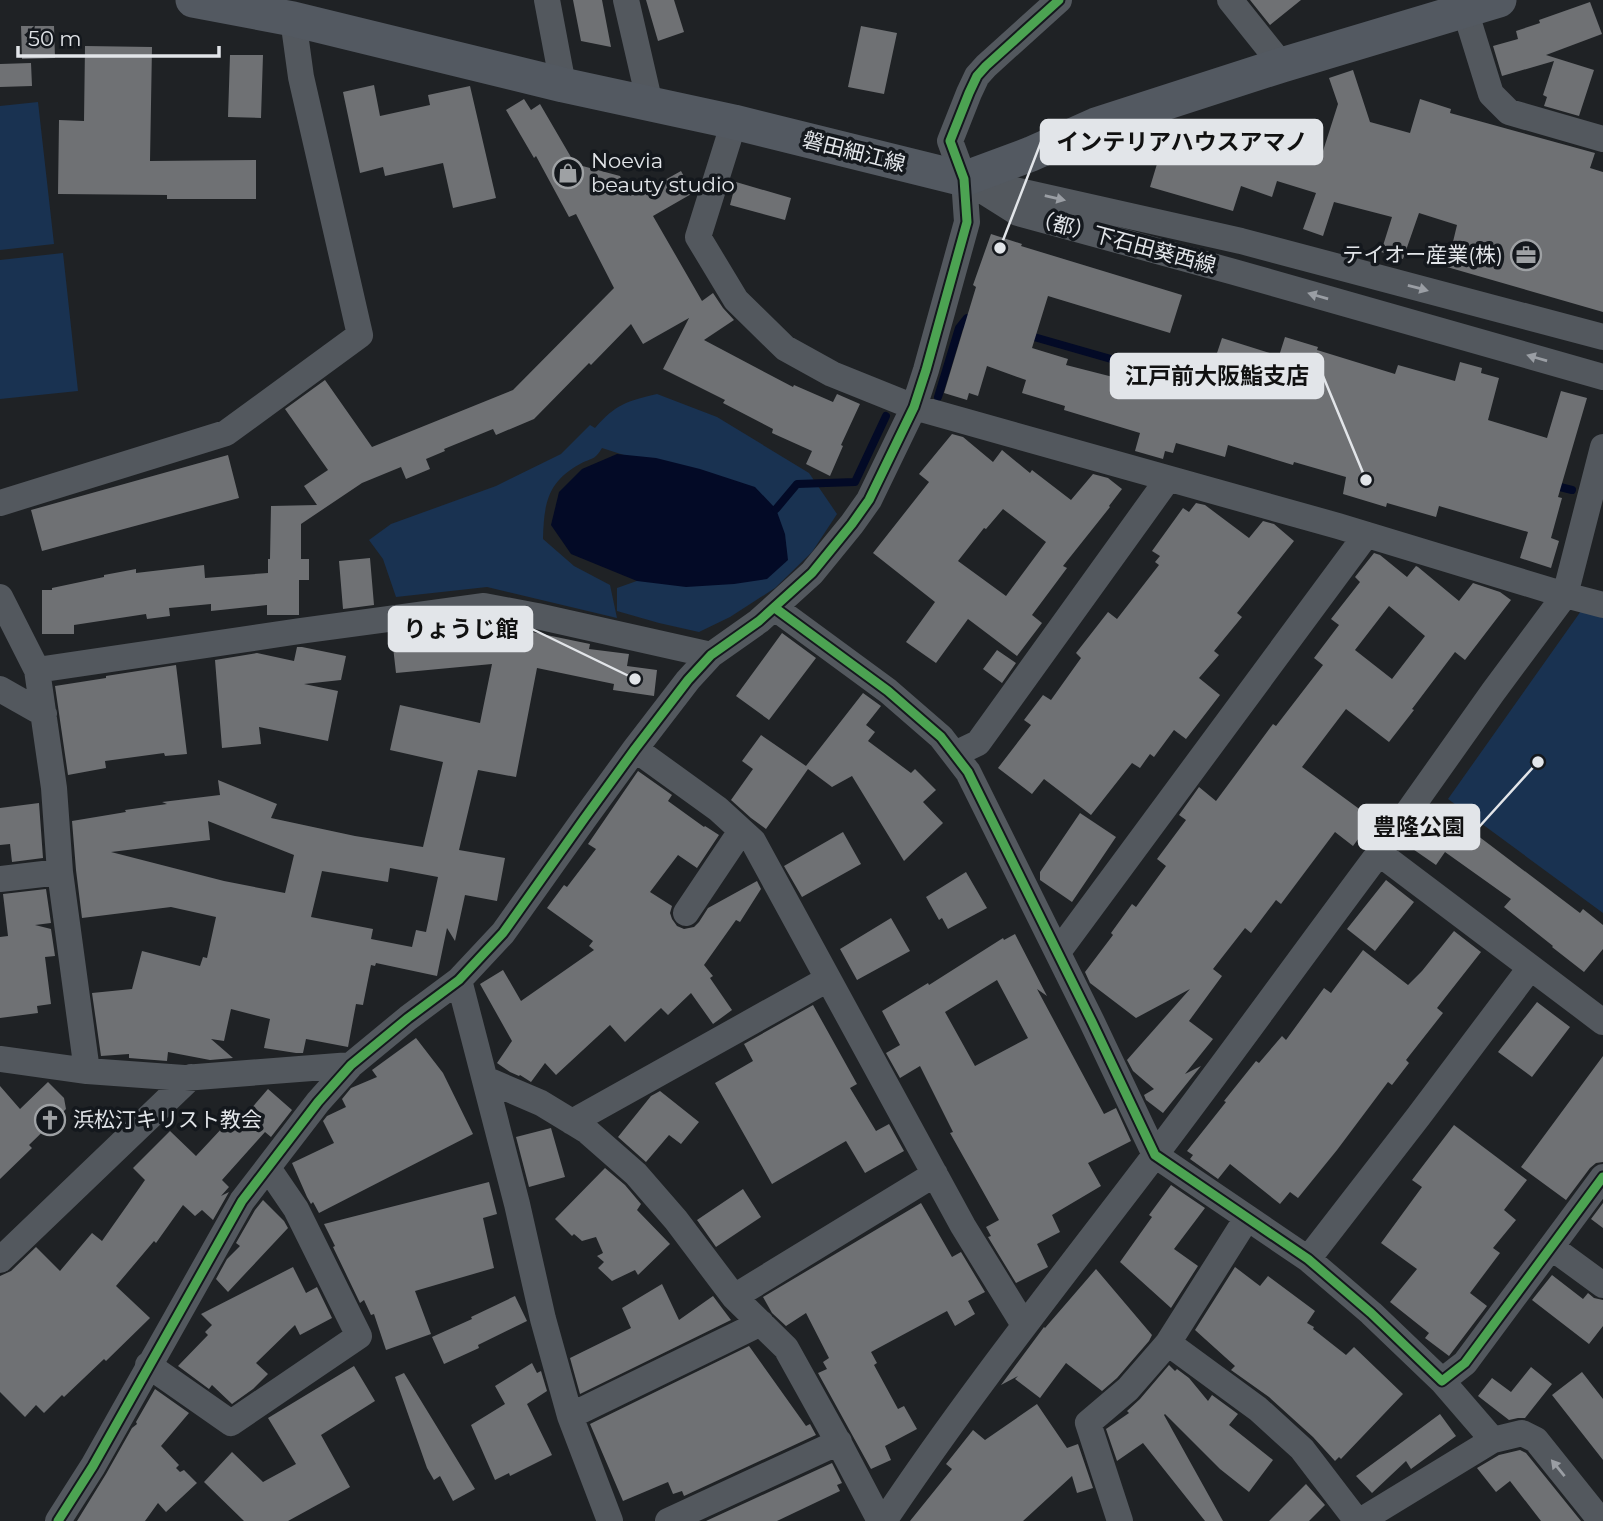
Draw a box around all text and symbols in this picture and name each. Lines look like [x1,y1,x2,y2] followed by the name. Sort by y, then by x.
[18,14,219,58] scale bar
[28,26,82,51] text: 50 m
[1041,120,1322,164] callout: インテリアハウスアマノ
[800,127,908,176] street label: 磐田細江線
[1056,128,1308,156] text: インテリアハウスアマノ
[591,148,735,197] place label: Noevia beauty studio
[551,156,585,190] shop icon: Noevia beauty studio
[1044,193,1066,204] one-way arrow
[1030,205,1219,278] street label: （都）下石田葵西線
[1509,238,1543,272] office icon: テイオー産業(株)
[1342,242,1503,267] place label: テイオー産業(株)
[1407,283,1429,294] one-way arrow
[1308,291,1329,301] one-way arrow
[1527,353,1548,363] one-way arrow
[1111,354,1323,398] callout: 江戸前大阪鮨支店
[1125,362,1309,390] text: 江戸前大阪鮨支店
[389,607,532,651] callout: りょうじ館
[404,615,519,643] text: りょうじ館
[1359,805,1479,849] callout: 豊隆公園
[1373,813,1465,841] text: 豊隆公園
[33,1103,67,1137] church icon: 浜松汀キリスト教会
[73,1107,262,1132] place label: 浜松汀キリスト教会
[1551,1459,1566,1476] one-way arrow

